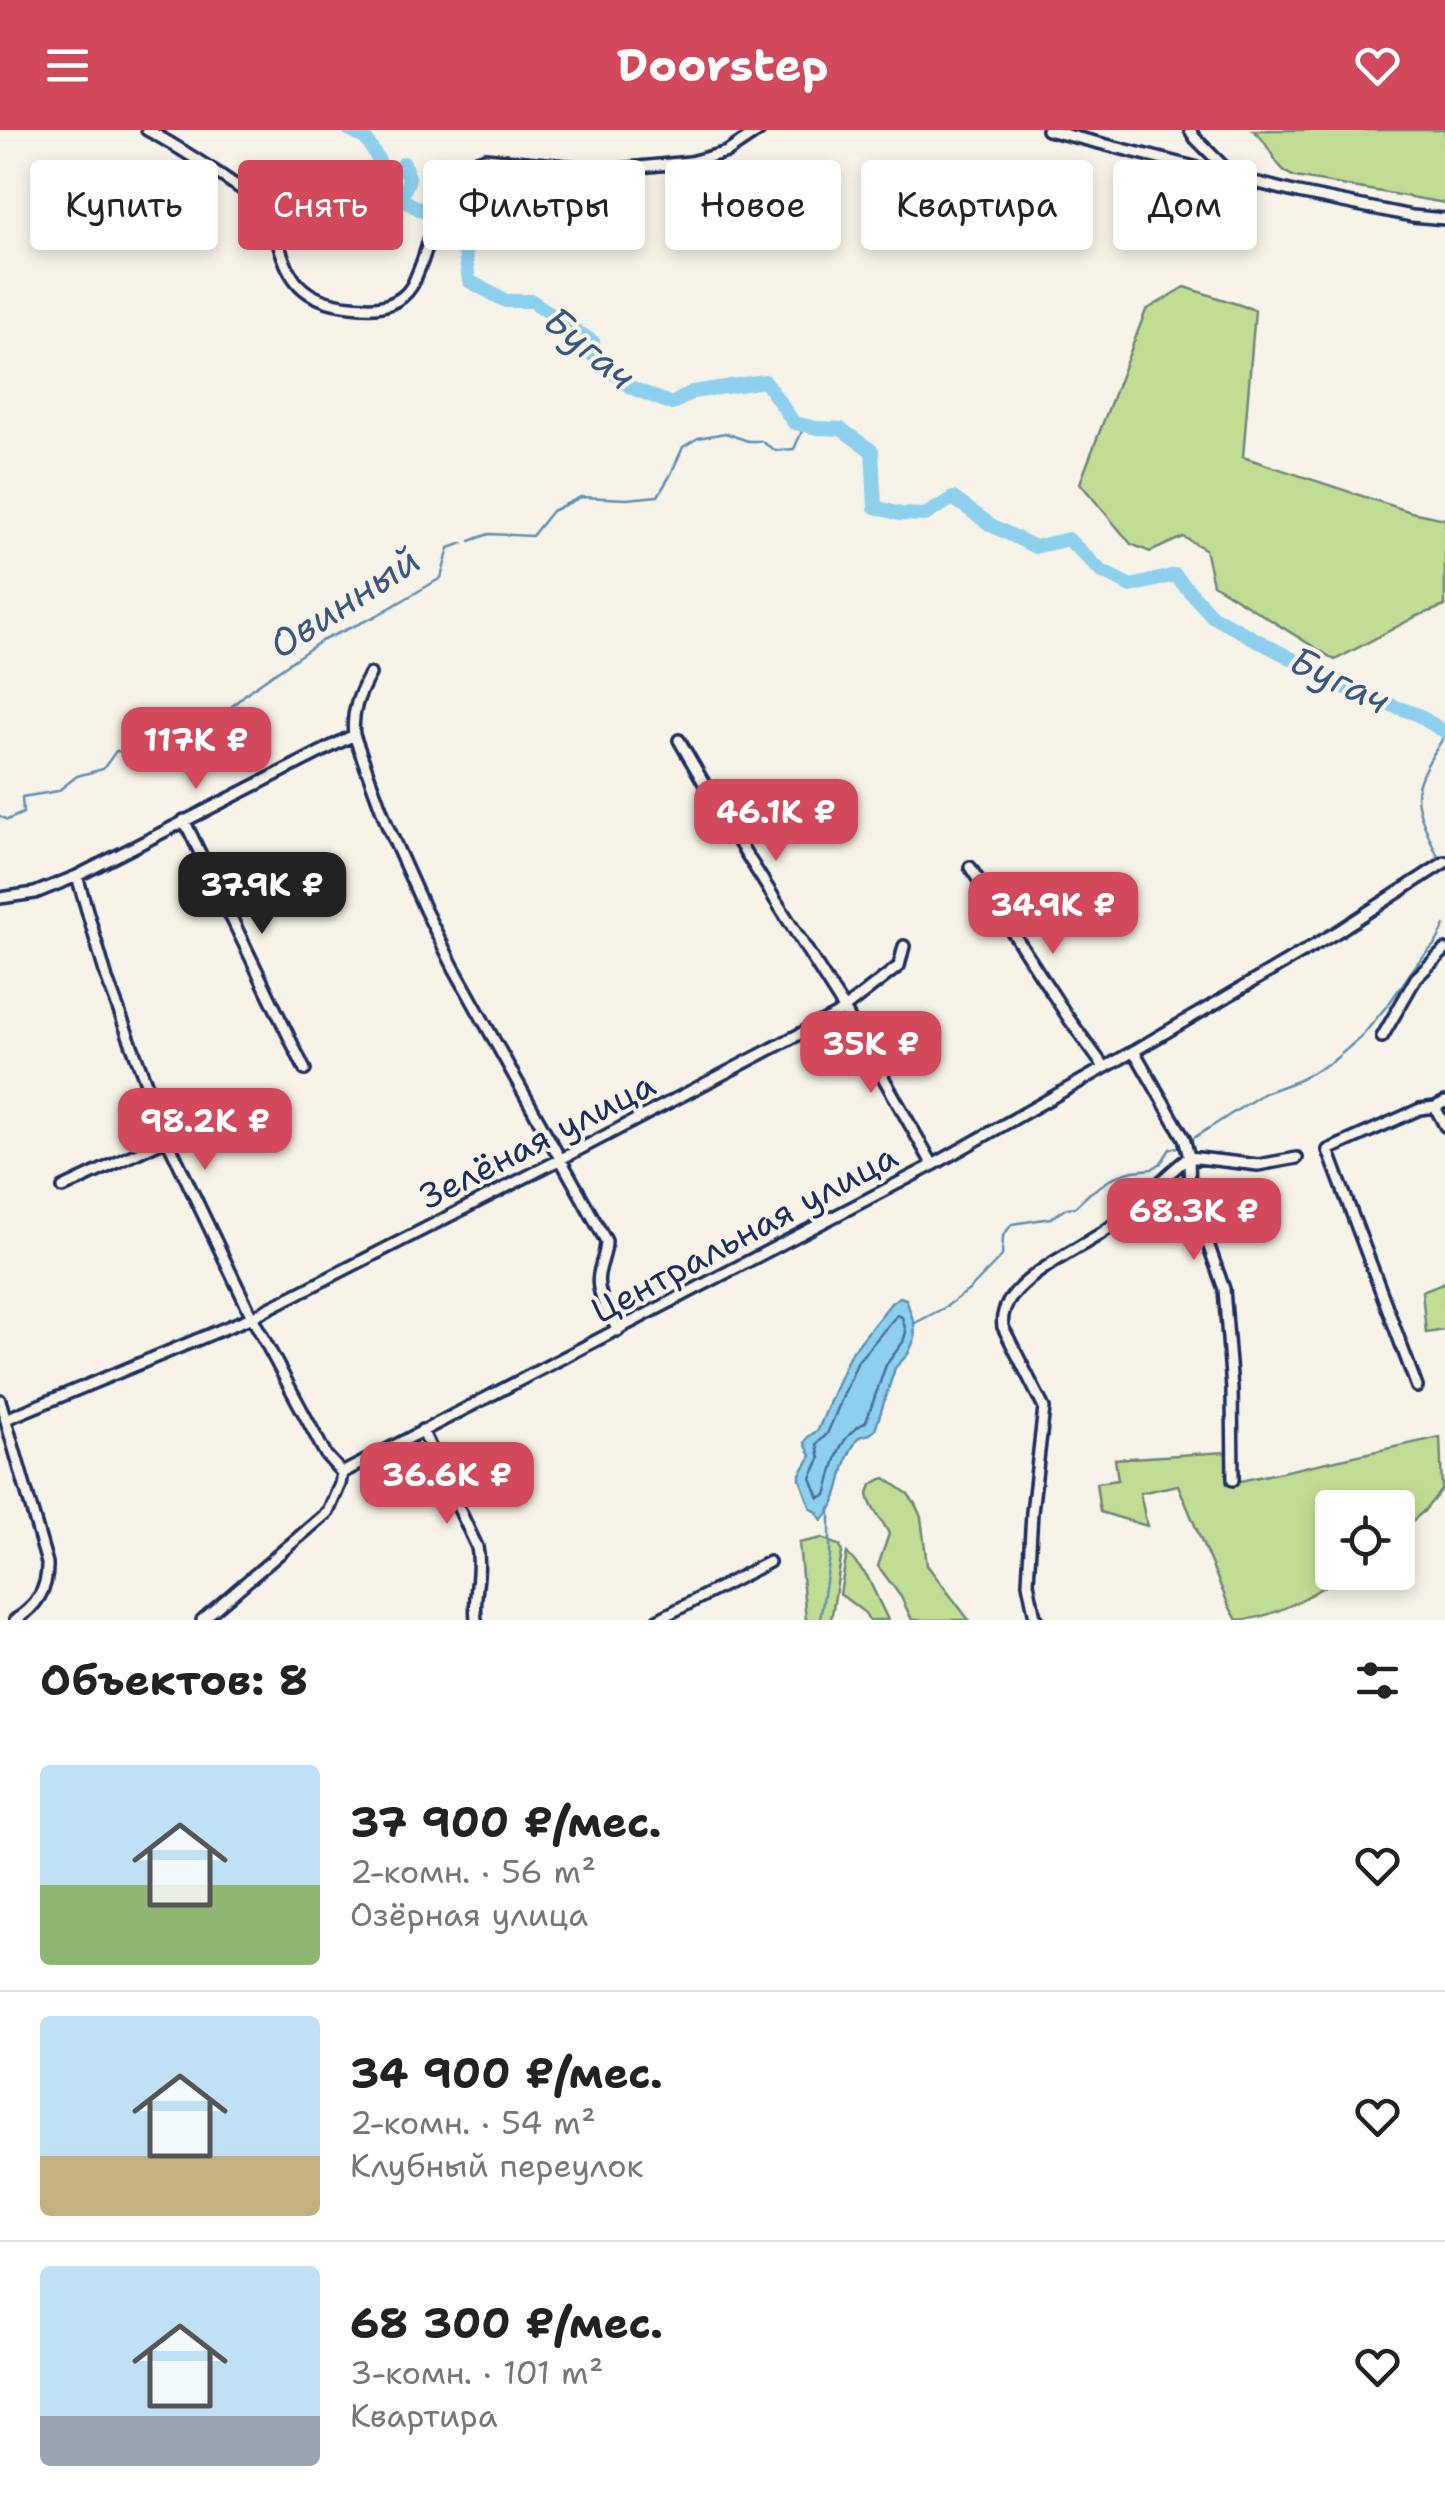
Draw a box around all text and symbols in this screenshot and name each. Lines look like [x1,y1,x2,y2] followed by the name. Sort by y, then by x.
[617,35,828,95] text: Doorstep
[40,38,95,93] icon: menu
[1350,38,1405,93] icon: heart
[30,160,218,250] chip: Купить
[238,160,403,250] chip: Снять
[423,160,645,250] chip: Фильтры
[665,160,841,250] chip: Новое
[861,160,1093,250] chip: Квартира
[1113,160,1257,250] chip: Дом
[533,295,647,401] water label: Бугач
[259,534,429,670] water label: Овинный
[1282,634,1398,726] water label: Бугач
[115,707,277,792] pin: 117K ₽
[143,718,249,761] text: 117K ₽
[684,779,868,864] pin: 46.1K ₽
[716,790,836,833] text: 46.1K ₽
[170,852,354,937] pin: 37.9K ₽
[200,863,324,906] text: 37.9K ₽
[961,872,1145,957] pin: 34.9K ₽
[990,883,1116,926] text: 34.9K ₽
[801,1011,941,1096] pin: 35K ₽
[822,1022,920,1065] text: 35K ₽
[411,1060,663,1220] street label: Зелёная улица
[113,1088,297,1173] pin: 98.2K ₽
[140,1099,270,1142] text: 98.2K ₽
[583,1132,906,1334] street label: Центральная улица
[1102,1178,1286,1263] pin: 68.3K ₽
[1129,1189,1259,1232] text: 68.3K ₽
[355,1442,539,1527] pin: 36.6K ₽
[382,1453,512,1496] text: 36.6K ₽
[1315,1490,1415,1590] map controls
[1315,1490,1415,1590] button: locate
[40,1652,308,1708] text: Объектов: 8
[1350,1653,1405,1708] icon: filters
[350,1794,662,1850] text: 37 900 ₽/мес.
[120,1805,240,1925] icon: home
[1350,1838,1405,1893] icon: heart
[350,1850,596,1893] text: 2-комн. · 56 m²
[350,1893,588,1936] text: Озёрная улица
[350,2045,663,2101] text: 34 900 ₽/мес.
[120,2056,240,2176] icon: home
[1350,2089,1405,2144] icon: heart
[350,2101,596,2144] text: 2-комн. · 54 m²
[350,2144,644,2187] text: Клубный переулок
[350,2295,663,2351] text: 68 300 ₽/мес.
[120,2306,240,2426] icon: home
[1350,2339,1405,2394] icon: heart
[350,2351,603,2394] text: 3-комн. · 101 m²
[350,2394,498,2437] text: Квартира

